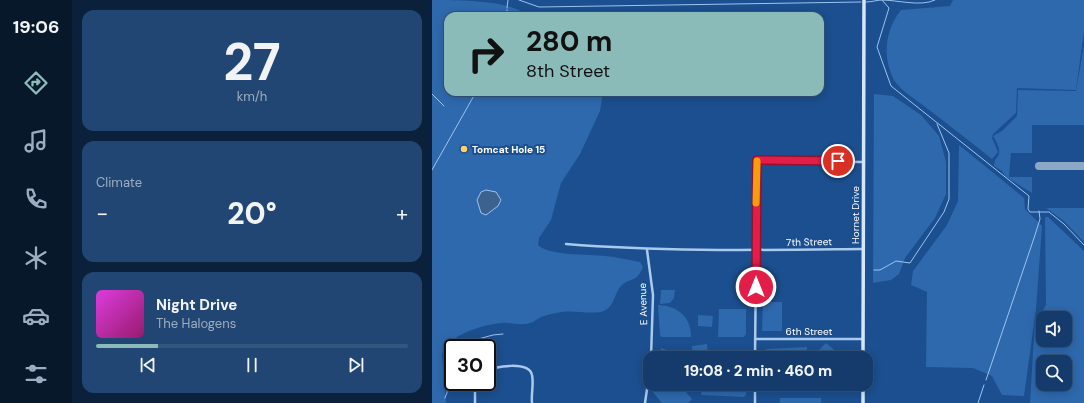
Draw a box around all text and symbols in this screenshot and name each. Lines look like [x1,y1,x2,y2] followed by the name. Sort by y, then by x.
[13,15,59,39] text: 19:06
[526,23,612,60] text: 280 m
[223,28,281,96] text: 27
[460,28,512,80] icon: right
[526,59,610,83] text: 8th Street
[22,69,50,97] icon: directions
[237,88,267,105] text: km/h
[22,127,50,155] icon: music
[472,143,545,156] place label: Tomcat Hole 15
[459,144,469,154] marker: Tomcat Hole 15
[821,144,855,178] pin
[827,150,849,172] icon: arrive
[96,174,142,191] text: Climate
[22,185,50,213] icon: phone
[849,186,862,244] street label: Hornet Drive
[227,194,277,233] text: 20°
[96,199,108,228] text: −
[396,199,408,228] text: +
[786,235,832,249] street label: 7th Street
[22,244,50,272] icon: climate
[735,266,777,308] position arrow
[636,282,650,325] street label: E Avenue
[156,295,237,315] text: Night Drive
[22,302,50,330] icon: car
[1036,311,1072,391] map controls
[1036,311,1072,347] button: sound
[156,315,236,332] text: The Halogens
[786,325,833,338] street label: 6th Street
[444,339,496,391] speed limit sign: 30
[137,354,159,376] icon: previous
[241,354,263,376] icon: pause
[345,354,367,376] icon: next
[1036,355,1072,391] button: search
[22,360,50,388] icon: filters
[684,361,832,381] text: 19:08 · 2 min · 460 m

